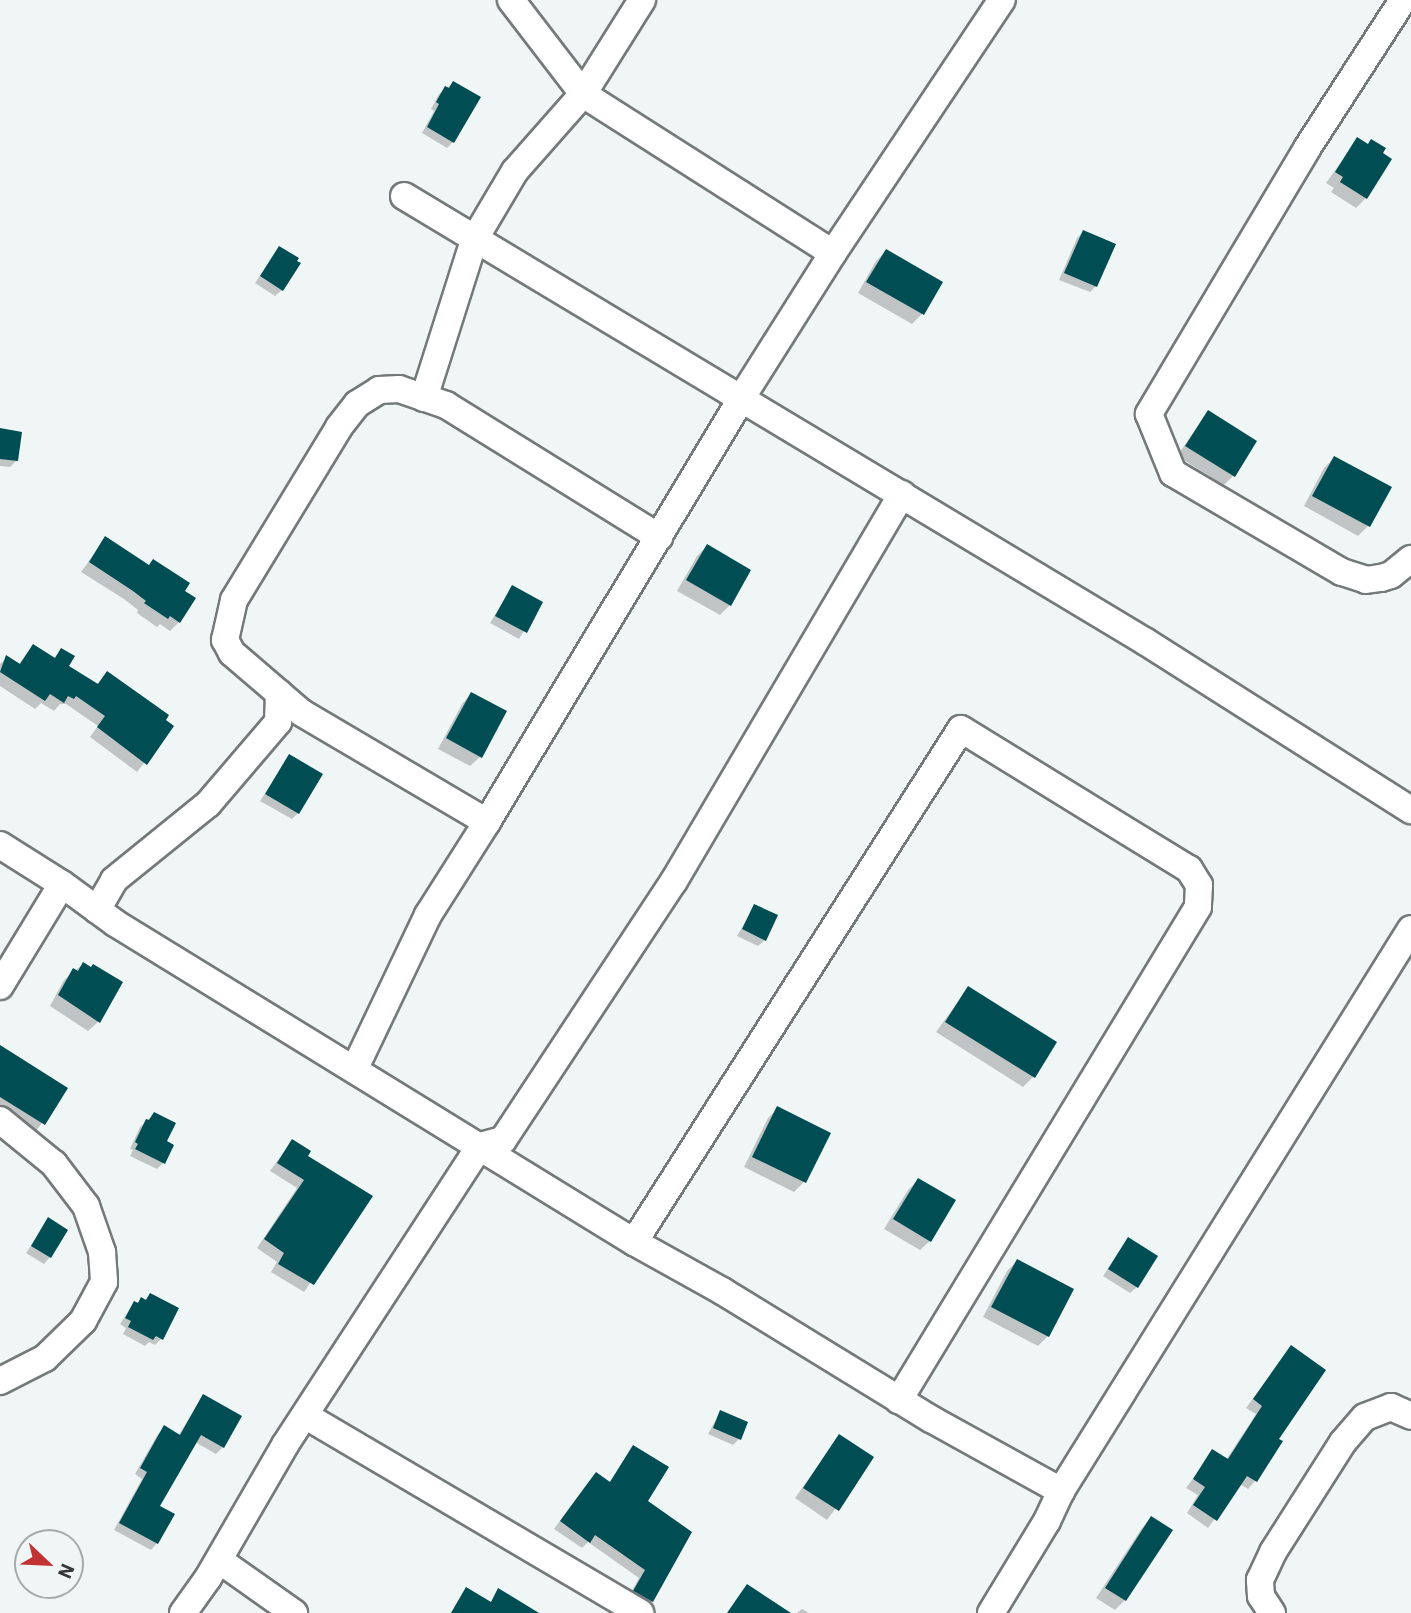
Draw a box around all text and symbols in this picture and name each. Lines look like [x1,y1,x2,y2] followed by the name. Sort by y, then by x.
[14,1529,84,1599] north arrow
[53,1560,80,1582] text: N

